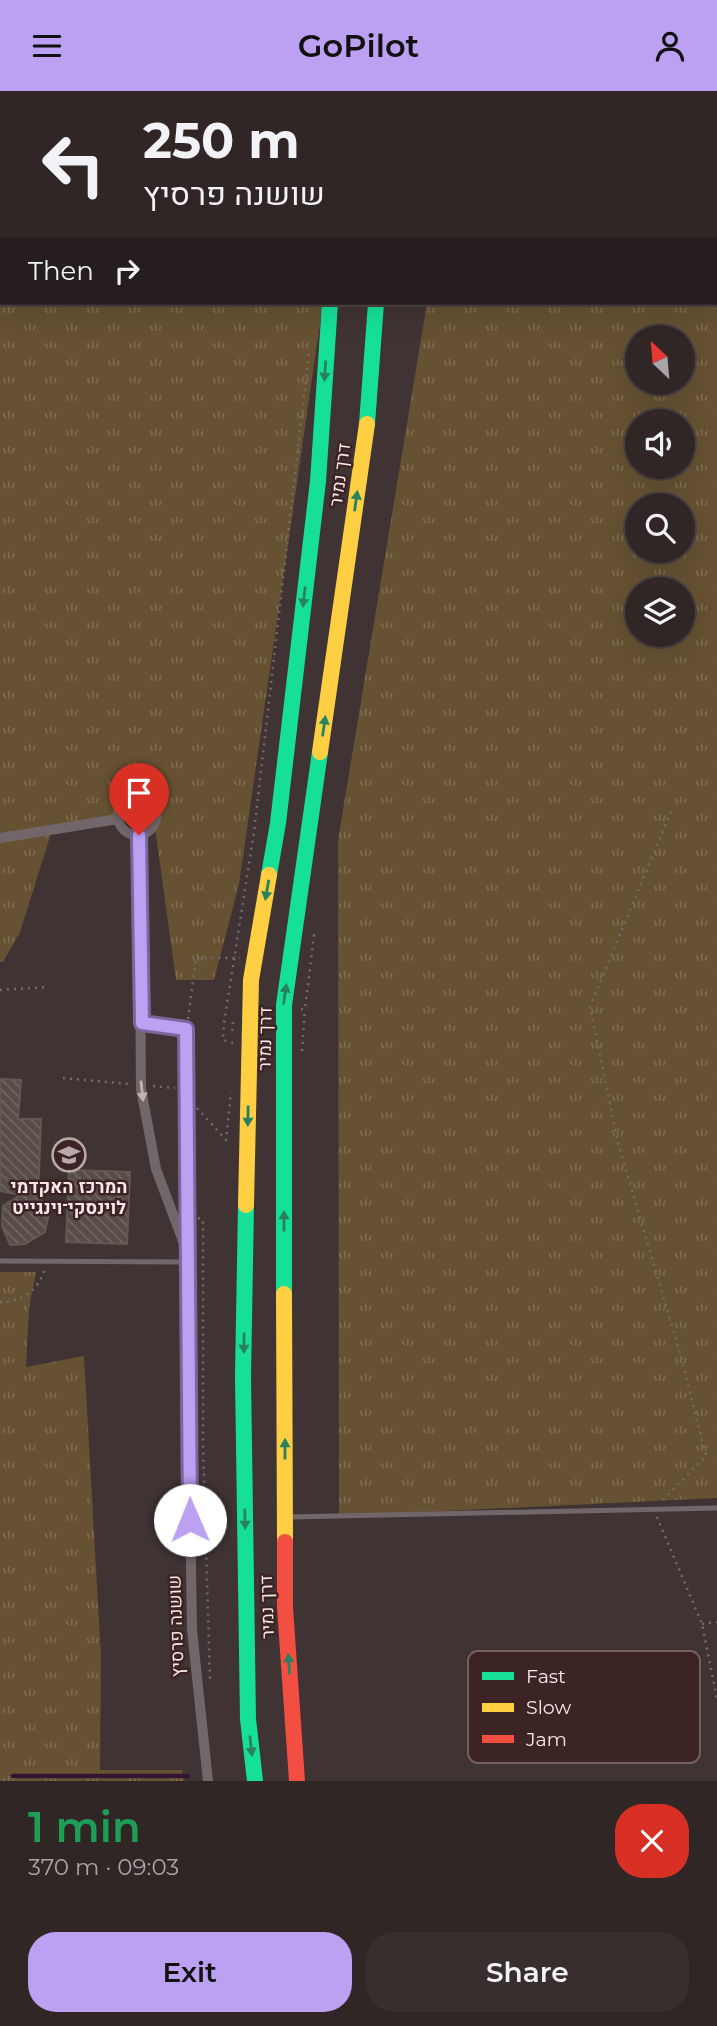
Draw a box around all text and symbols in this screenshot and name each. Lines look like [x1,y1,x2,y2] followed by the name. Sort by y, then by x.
[298,26,419,65] text: GoPilot
[28,27,66,65] icon: menu
[651,27,689,65] icon: person
[143,111,300,170] text: 250 m
[28,119,119,210] icon: left
[143,174,325,213] text: שושנה פרסיץ
[108,252,146,290] icon: right
[28,255,94,287] text: Then
[625,325,695,395] north arrow
[625,325,695,647] map controls
[319,360,330,382] one-way arrow
[625,409,695,479] button: sound
[325,442,355,508] street label: דרך נמיר
[351,490,362,512] one-way arrow
[625,493,695,563] button: search
[625,577,695,647] button: layers
[299,586,310,608] one-way arrow
[318,715,329,737] one-way arrow
[109,763,169,835] pin
[120,774,158,812] icon: arrive
[261,879,272,901] one-way arrow
[280,983,291,1005] one-way arrow
[253,1007,277,1071] street label: דרך נמיר
[137,1080,148,1102] one-way arrow
[242,1105,254,1127] one-way arrow
[50,1136,88,1174] school or university icon: המרכז האקדמי לוינסקי־וינגייט
[10,1176,128,1219] place label: המרכז האקדמי לוינסקי־וינגייט
[278,1210,290,1232] one-way arrow
[238,1333,250,1355] one-way arrow
[279,1438,291,1460] one-way arrow
[153,1483,227,1557] position arrow
[240,1508,251,1530] one-way arrow
[163,1574,189,1678] street label: שושנה פרסיץ
[255,1575,279,1639] street label: דרך נמיר
[468,1651,700,1763] legend
[283,1653,294,1675] one-way arrow
[526,1665,566,1688] text: Fast
[526,1696,571,1719] text: Slow
[525,1728,567,1751] text: Jam
[246,1735,257,1757] one-way arrow
[28,1801,141,1853] text: 1 min
[615,1804,689,1878] button: close
[28,1853,179,1881] text: 370 m · 09:03
[28,1932,352,2012] button: Exit
[366,1932,689,2012] button: Share

